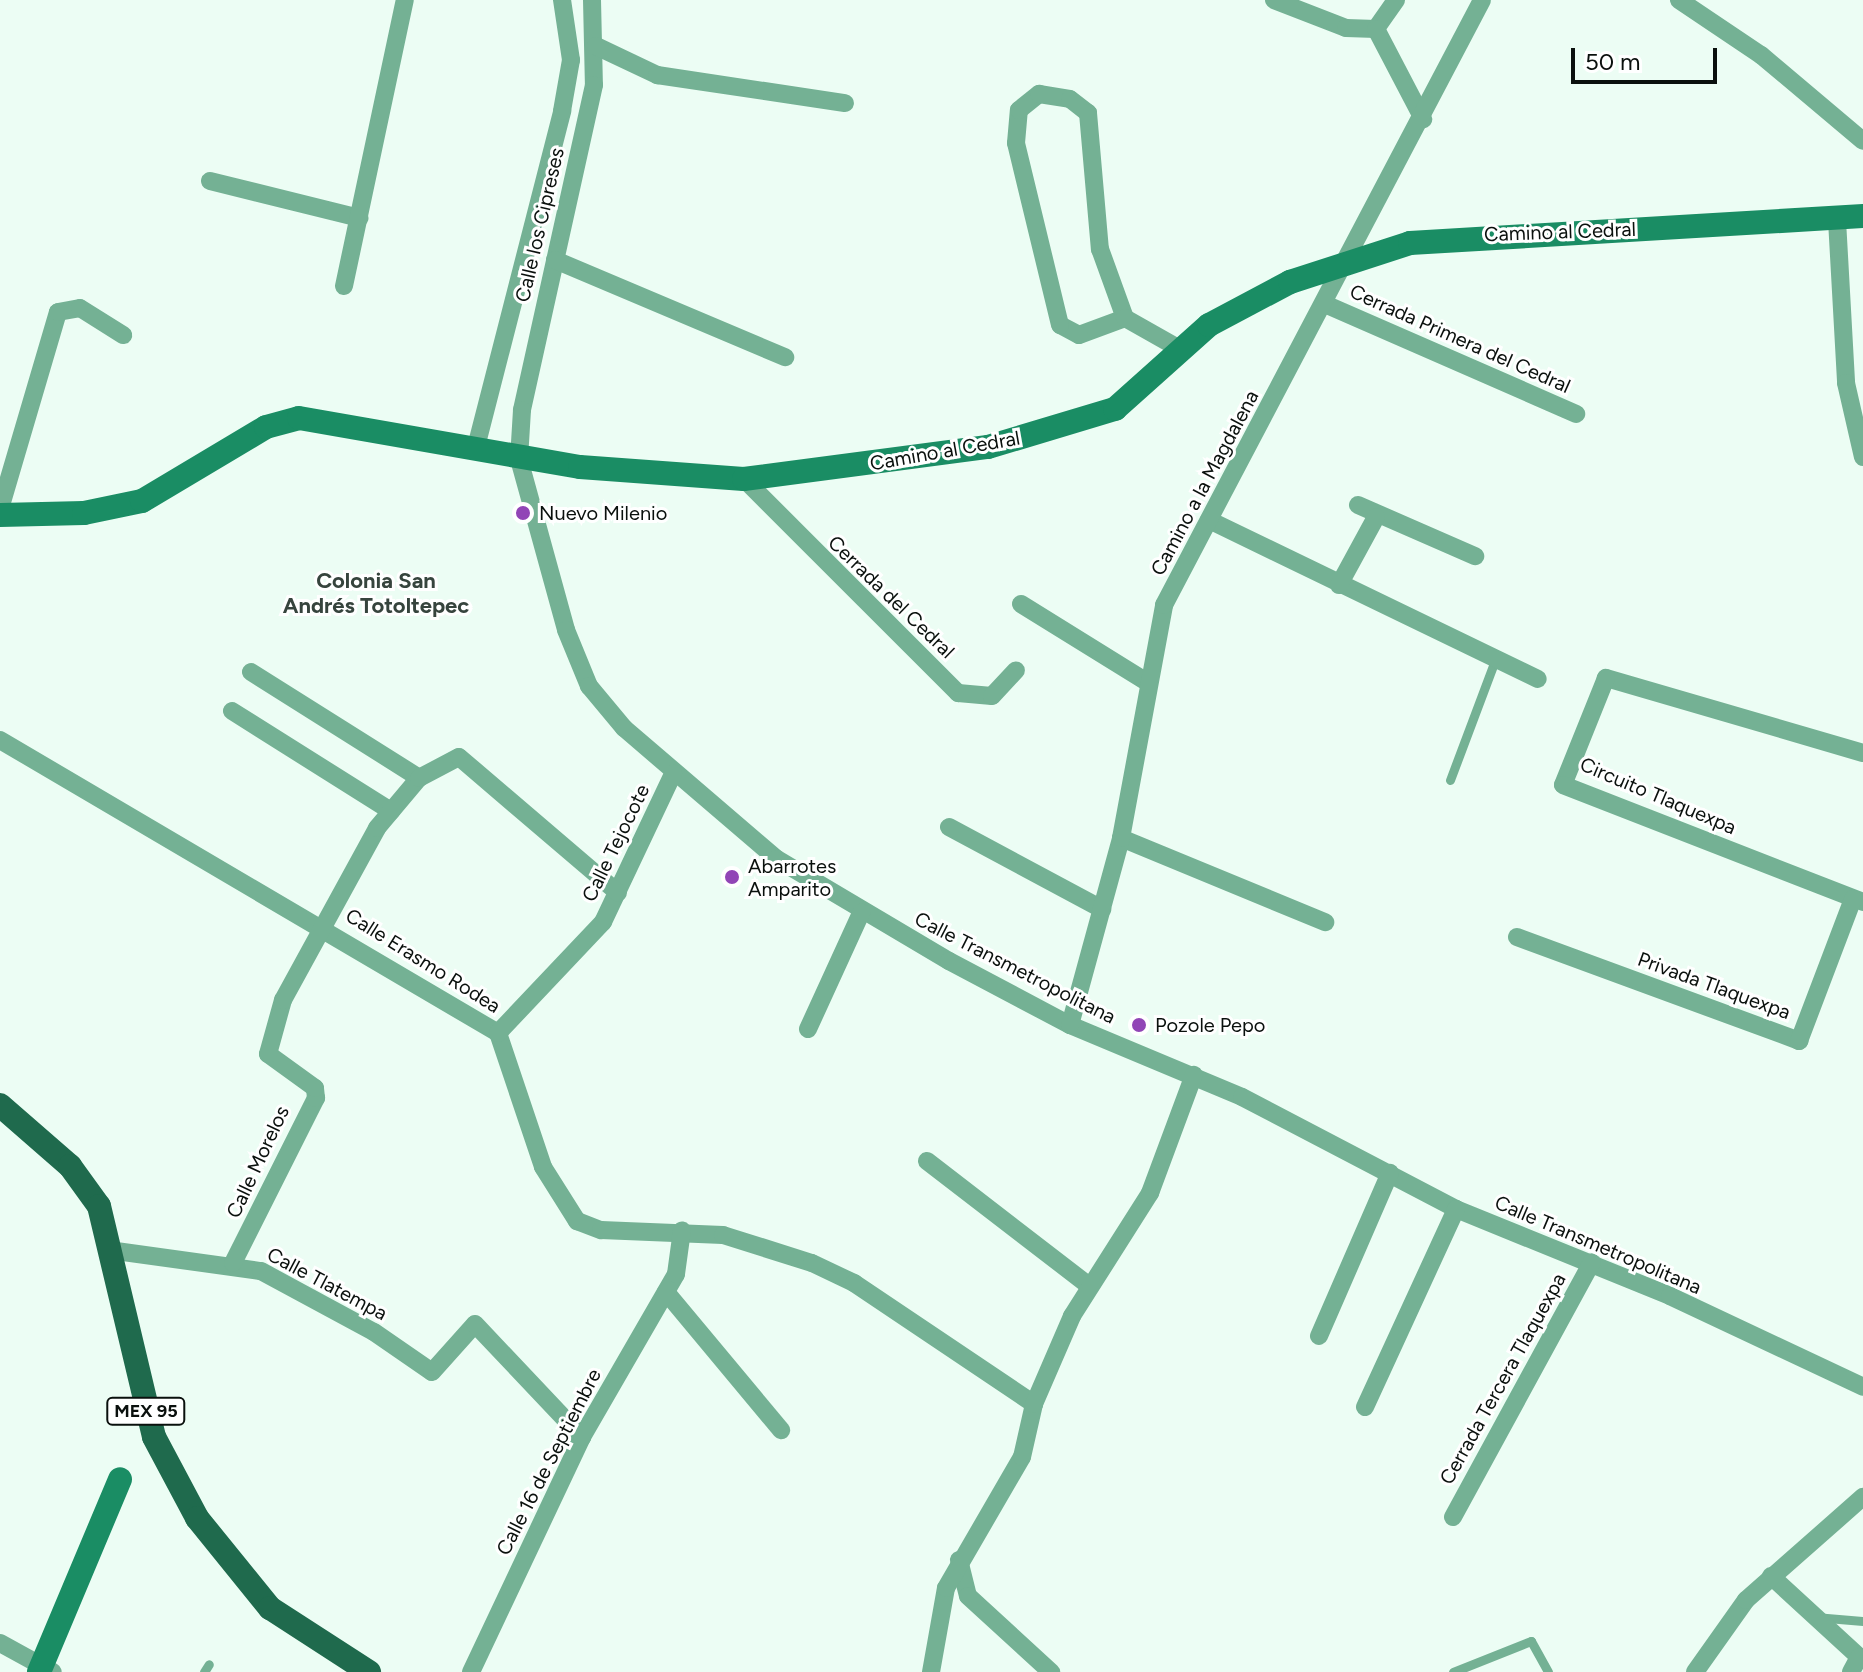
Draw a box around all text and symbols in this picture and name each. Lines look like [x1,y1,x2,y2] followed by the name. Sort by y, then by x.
[1575,32,1721,82] scale bar
[1585,47,1641,76] text: 50 m
[511,145,569,305] street label: Calle los Cipreses
[1484,217,1636,247] street label: Camino al Cedral
[1346,279,1574,399] street label: Cerrada Primera del Cedral
[1146,386,1264,580] street label: Camino a la Magdalena
[868,426,1022,476] street label: Camino al Cedral
[539,501,667,525] place label: Nuevo Milenio
[514,504,532,522] marker: Nuevo Milenio
[823,531,959,663] street label: Cerrada del Cedral
[283,567,469,618] district label: Colonia San Andrés Totoltepec
[1576,752,1740,840] street label: Circuito Tlaquexpa
[577,780,655,906] street label: Calle Tejocote
[748,854,836,901] place label: Abarrotes Amparito
[723,868,741,886] marker: Abarrotes Amparito
[341,904,505,1018] street label: Calle Erasmo Rodea
[911,907,1119,1029] street label: Calle Transmetropolitana
[1634,947,1794,1025] street label: Privada Tlaquexpa
[1155,1013,1265,1037] place label: Pozole Pepo
[1130,1016,1148,1034] marker: Pozole Pepo
[222,1102,294,1222] street label: Calle Morelos
[1491,1191,1705,1299] street label: Calle Transmetropolitana
[263,1242,391,1326] street label: Calle Tlatempa
[1435,1269,1571,1489] street label: Cerrada Tercera Tlaquexpa
[492,1365,606,1559] street label: Calle 16 de Septiembre
[106,1397,186,1425] road number: MEX 95

